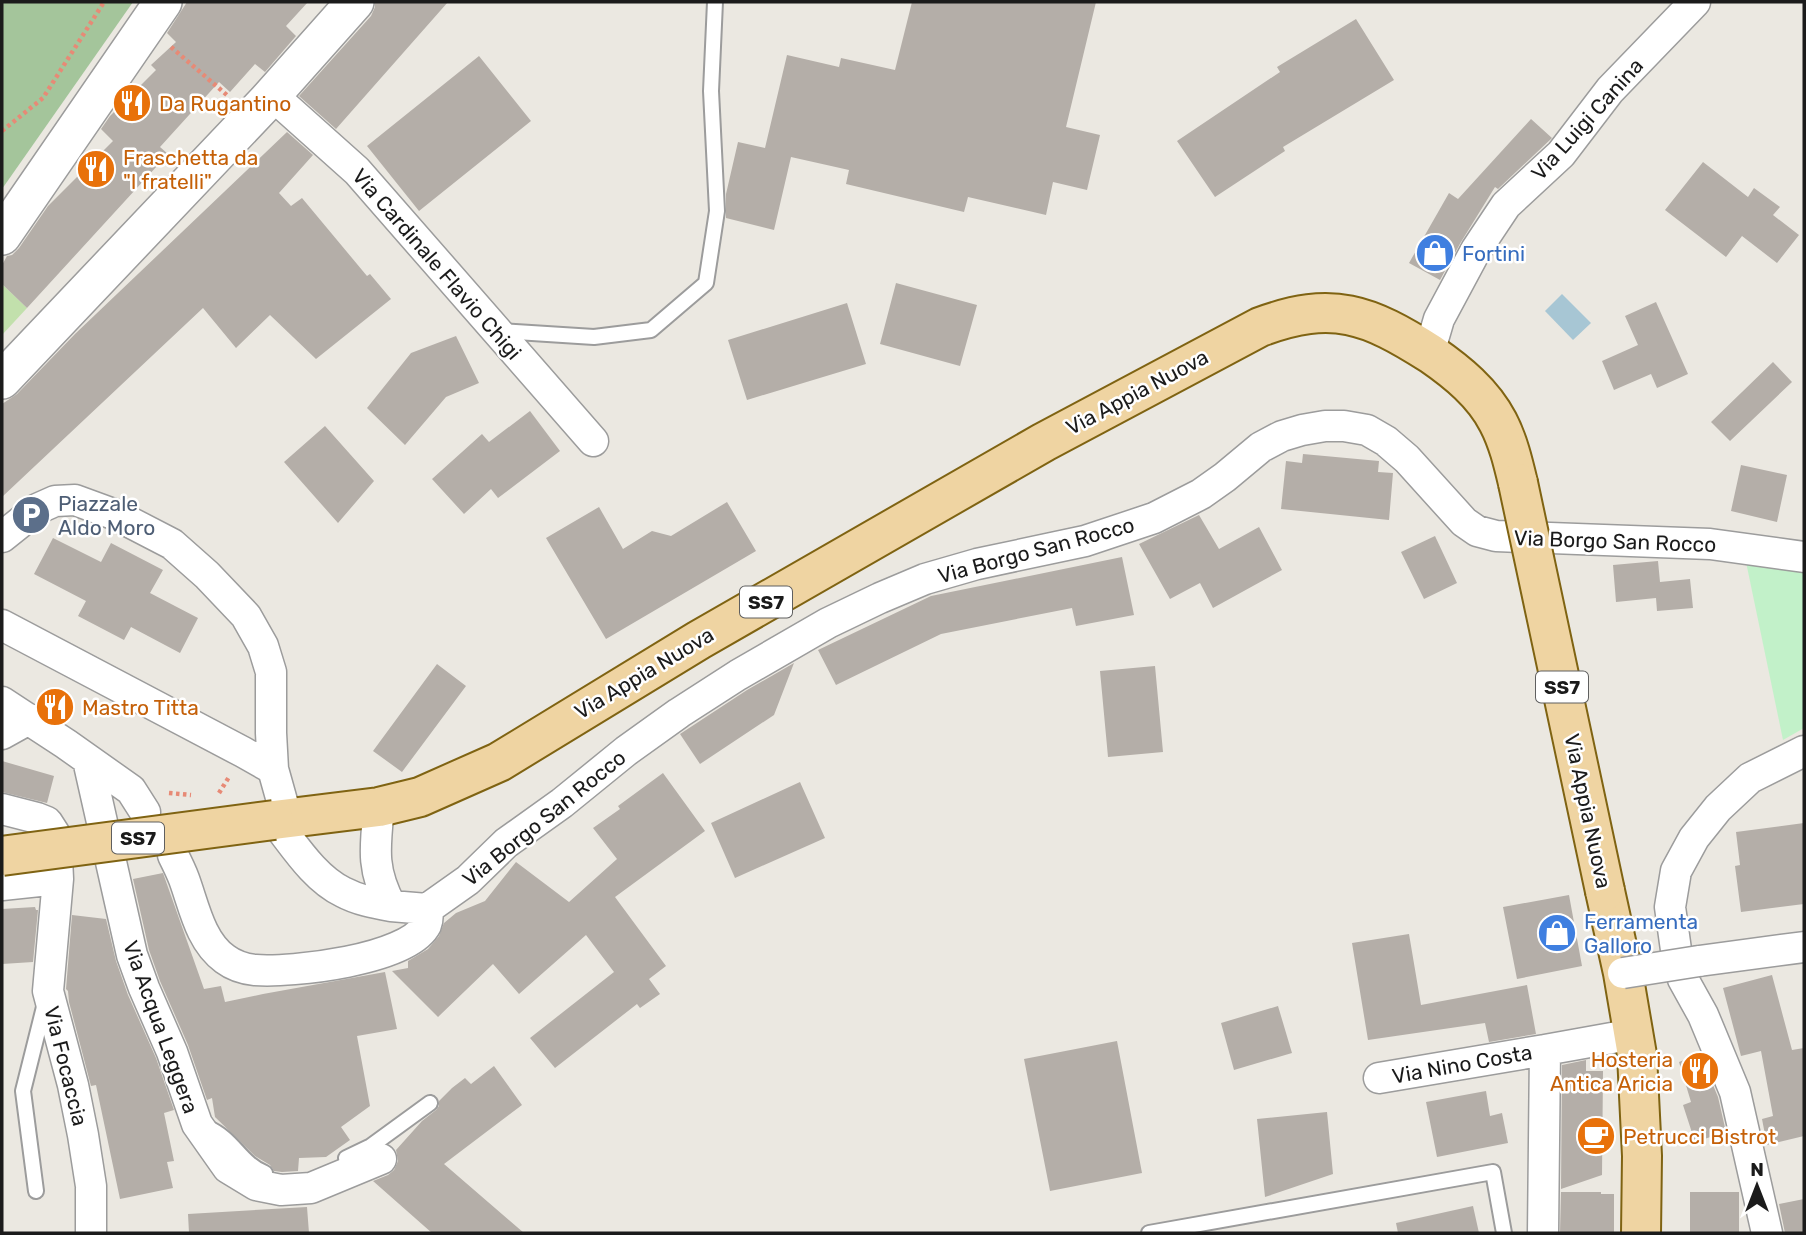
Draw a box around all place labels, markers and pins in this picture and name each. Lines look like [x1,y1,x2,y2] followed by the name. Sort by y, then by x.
[111,82,153,124] restaurant icon: Da Rugantino
[159,91,291,116] place label: Da Rugantino
[123,145,258,194] place label: Fraschetta da "I fratelli"
[75,148,117,190] restaurant icon: Fraschetta da "I fratelli"
[1414,232,1456,274] shop icon: Fortini
[1462,241,1525,266] place label: Fortini
[58,491,155,540] place label: Piazzale Aldo Moro
[10,494,52,536] parking icon: Piazzale Aldo Moro
[34,686,76,728] restaurant icon: Mastro Titta
[82,695,199,720] place label: Mastro Titta
[1584,909,1698,958] place label: Ferramenta Galloro
[1536,912,1578,954] shop icon: Ferramenta Galloro
[1550,1047,1673,1096] place label: Hosteria Antica Aricia
[1679,1050,1721,1092] restaurant icon: Hosteria Antica Aricia
[1575,1115,1617,1157] cafe icon: Petrucci Bistrot
[1623,1124,1776,1149] place label: Petrucci Bistrot

